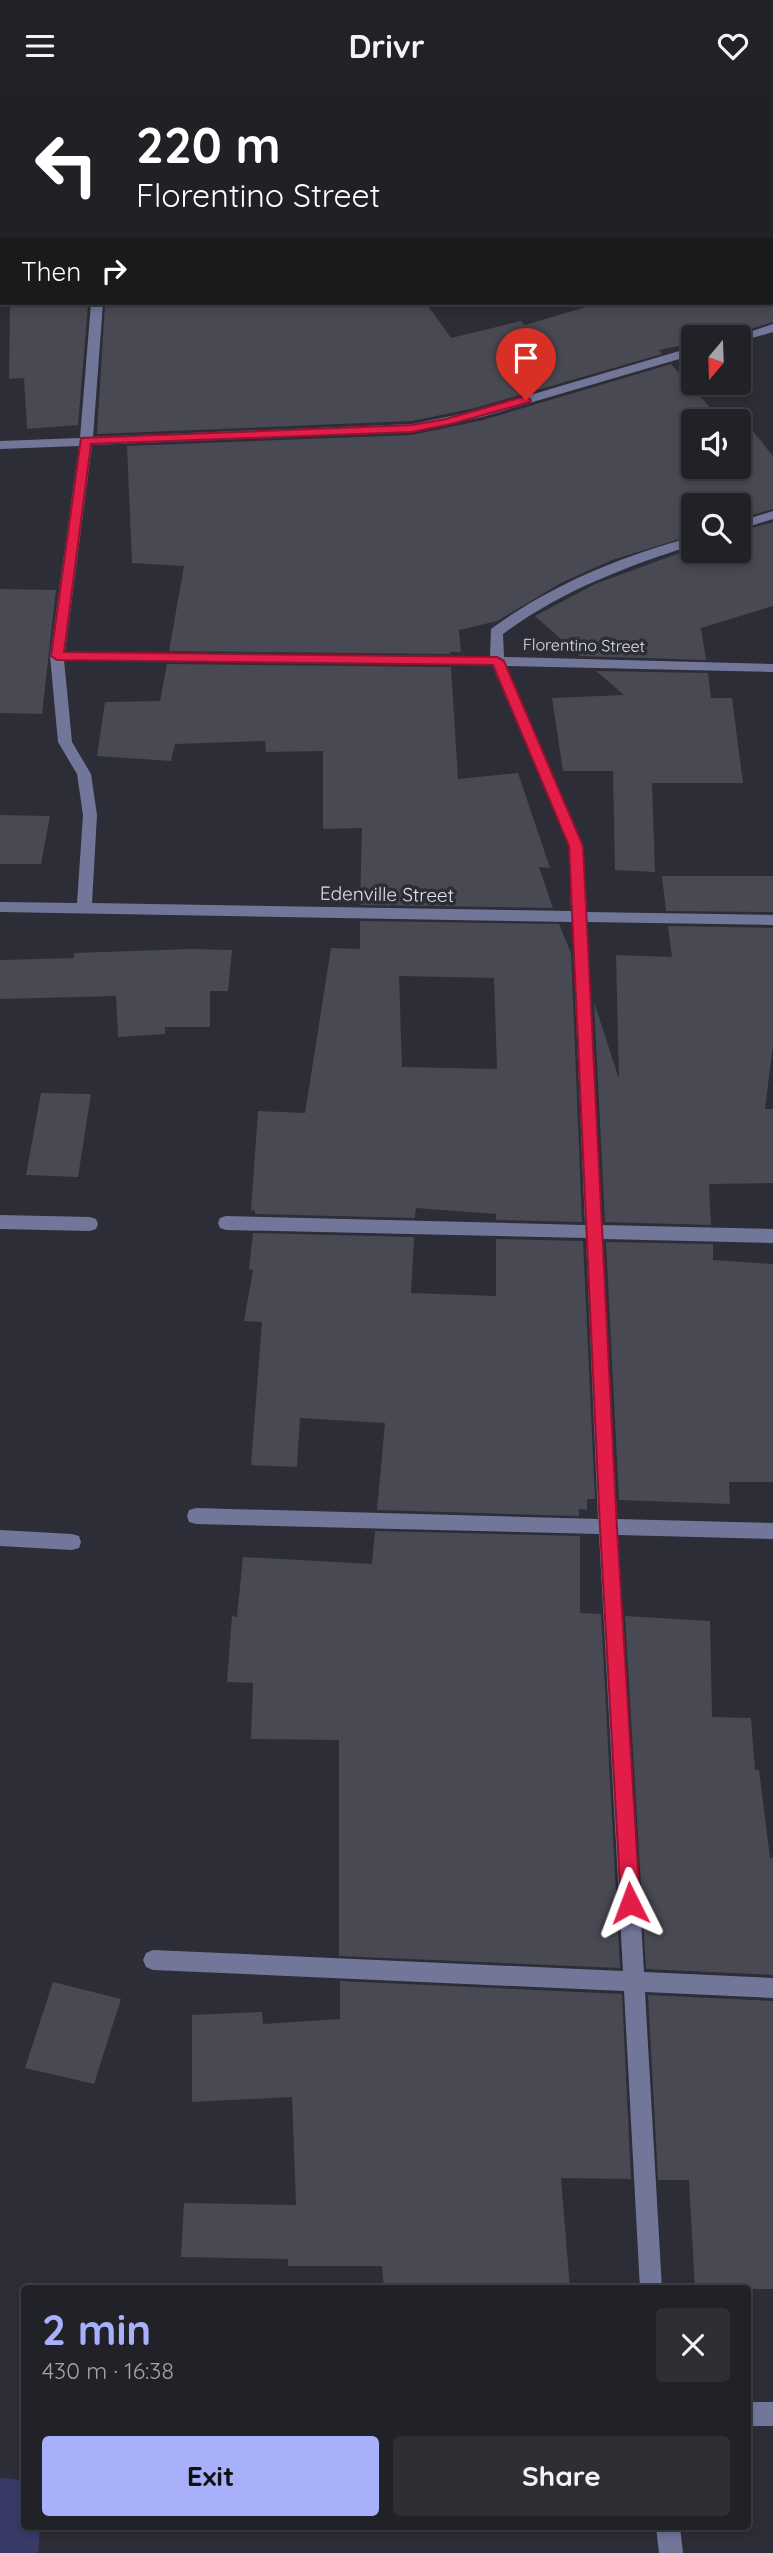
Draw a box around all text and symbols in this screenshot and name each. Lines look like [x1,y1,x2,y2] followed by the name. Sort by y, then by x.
[348,26,425,66] text: Drivr
[21,27,59,65] icon: menu
[714,27,752,65] icon: heart
[136,114,281,175] text: 220 m
[21,119,112,210] icon: left
[136,175,380,215] text: Florentino Street
[95,252,133,290] icon: right
[21,255,81,288] text: Then
[681,325,751,395] north arrow
[681,325,751,563] map controls
[496,328,556,400] pin
[507,339,545,377] icon: arrive
[681,409,751,479] button: sound
[681,493,751,563] button: search
[523,634,645,656] street label: Florentino Street
[320,881,454,907] street label: Edenville Street
[593,1866,667,1940] position arrow
[42,2303,151,2356] text: 2 min
[656,2308,730,2382] button: close
[42,2356,174,2385] text: 430 m · 16:38
[42,2436,379,2516] button: Exit
[393,2436,730,2516] button: Share

